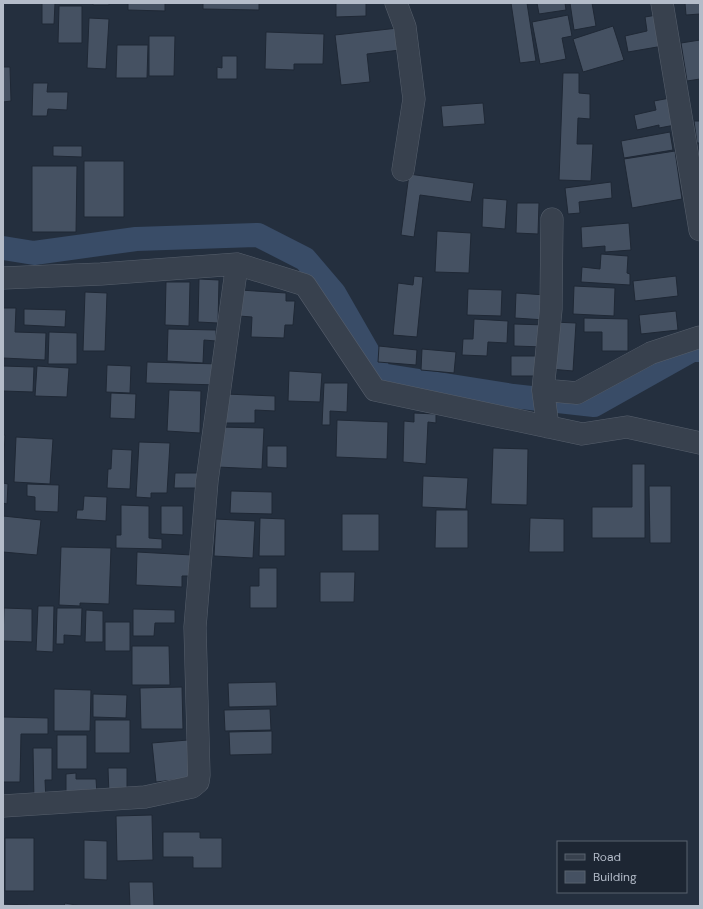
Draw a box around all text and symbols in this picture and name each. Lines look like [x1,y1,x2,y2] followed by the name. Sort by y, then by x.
[557,841,687,893] legend
[593,849,621,865] text: Road
[593,869,637,885] text: Building

